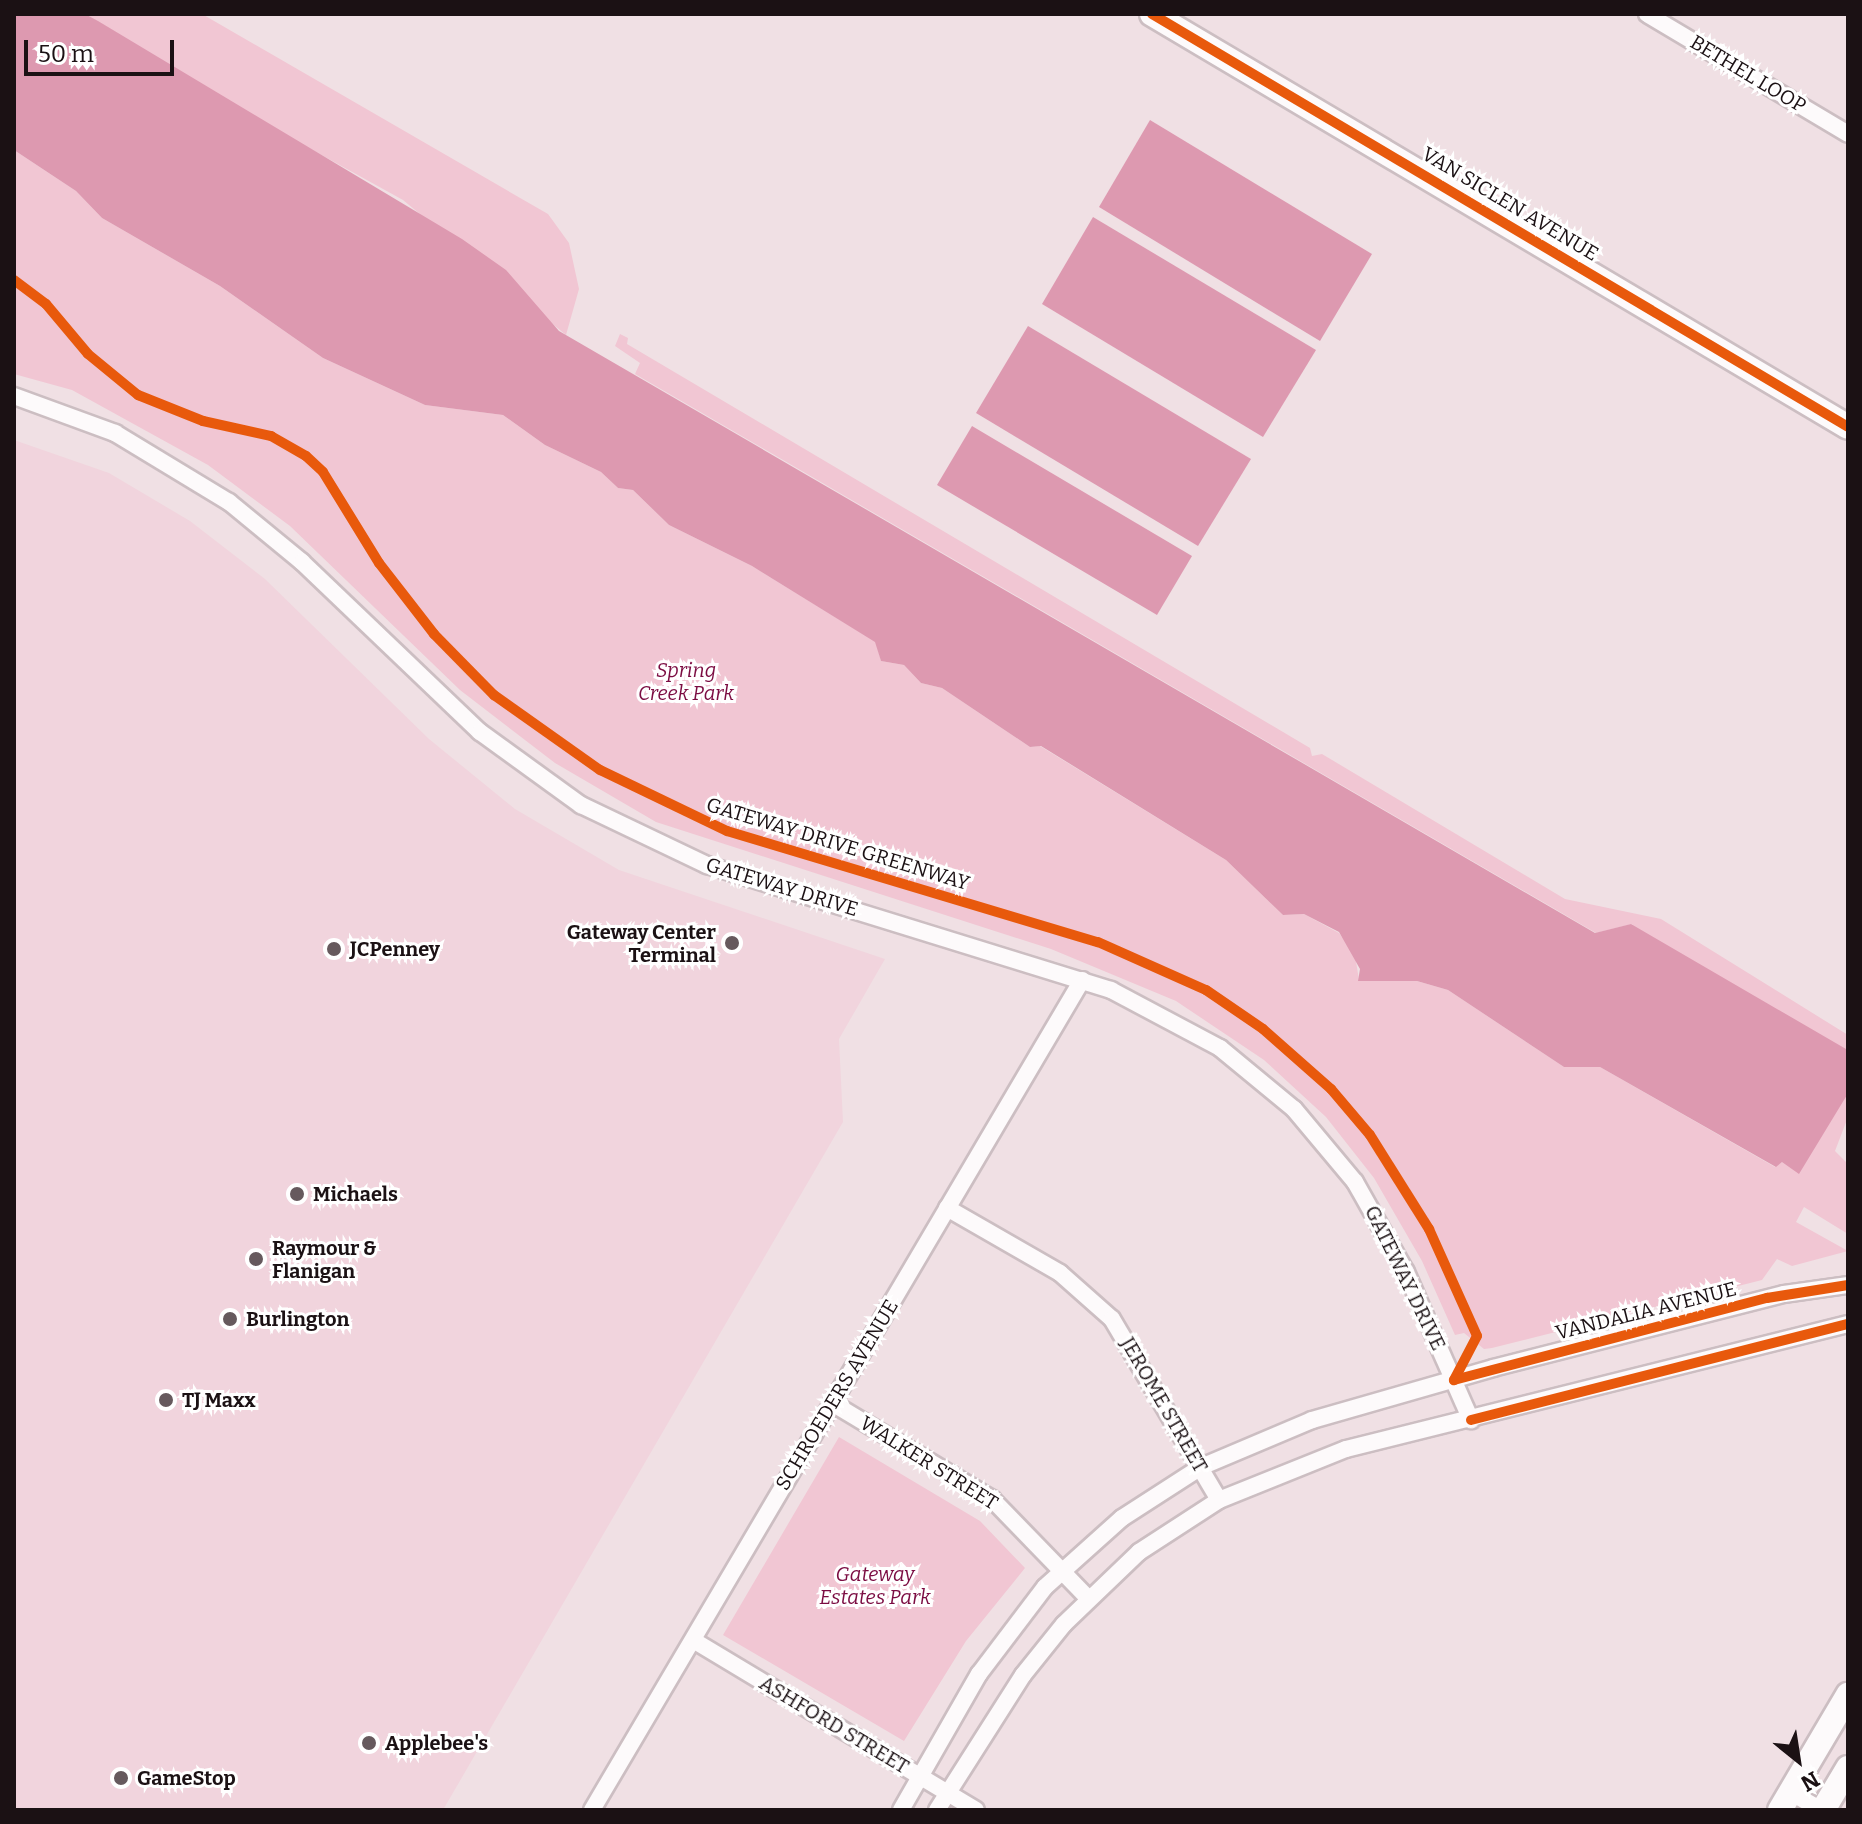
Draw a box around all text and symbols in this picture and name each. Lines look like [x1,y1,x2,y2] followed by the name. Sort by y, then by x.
[28,24,178,74] scale bar
[1686,30,1810,118] street label: BETHEL LOOP
[38,40,94,68] text: 50 m
[1417,142,1603,266] street label: VAN SICLEN AVENUE
[638,659,734,706] park label: Spring Creek Park
[703,792,973,896] street label: GATEWAY DRIVE GREENWAY
[703,852,861,922] street label: GATEWAY DRIVE
[567,920,716,967] place label: Gateway Center Terminal
[723,934,741,952] marker: Gateway Center Terminal
[350,937,440,961] place label: JCPenney
[325,940,343,958] marker: JCPenney
[313,1182,398,1206] place label: Michaels
[288,1185,306,1203] marker: Michaels
[1360,1202,1450,1354] street label: GATEWAY DRIVE
[272,1236,377,1283] place label: Raymour & Flanigan
[247,1250,265,1268] marker: Raymour & Flanigan
[1553,1277,1739,1345] street label: VANDALIA AVENUE
[771,1295,903,1495] street label: SCHROEDERS AVENUE
[246,1307,349,1331] place label: Burlington
[221,1310,239,1328] marker: Burlington
[1116,1333,1212,1477] street label: JEROME STREET
[182,1388,256,1412] place label: TJ Maxx
[157,1391,175,1409] marker: TJ Maxx
[856,1411,1002,1515] street label: WALKER STREET
[819,1562,931,1609] park label: Gateway Estates Park
[755,1671,913,1779] street label: ASHFORD STREET
[1758,1720,1838,1800] north arrow
[385,1731,488,1755] place label: Applebee's
[360,1734,378,1752] marker: Applebee's
[1796,1765,1824,1797] text: N
[137,1766,236,1790] place label: GameStop
[112,1769,130,1787] marker: GameStop

